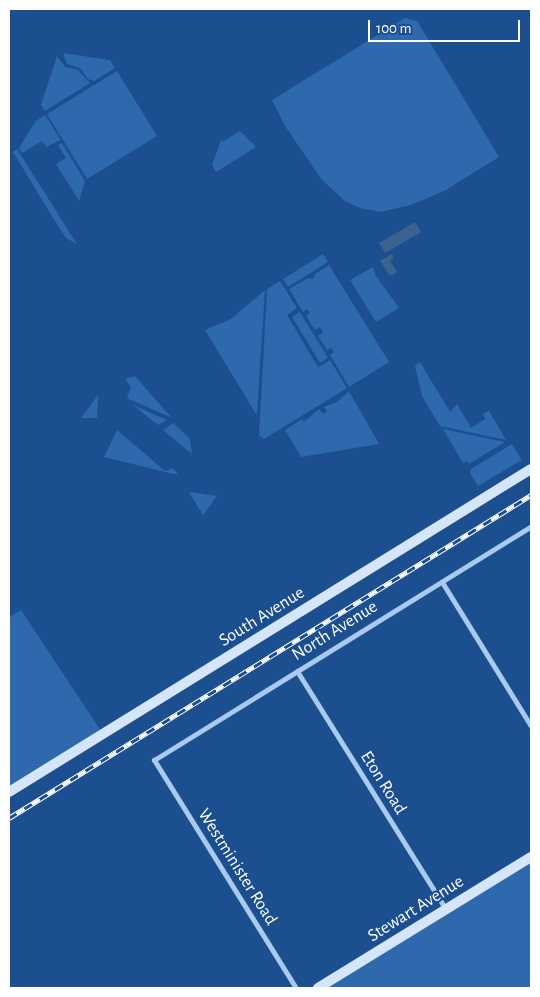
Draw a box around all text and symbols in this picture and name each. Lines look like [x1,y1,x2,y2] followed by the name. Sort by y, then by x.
[370,10,522,42] scale bar
[376,21,411,36] text: 100 m
[215,582,309,652] street label: South Avenue
[288,596,382,666] street label: North Avenue
[355,747,411,819] street label: Eton Road
[192,805,282,929] street label: Westminister Road
[364,871,468,947] street label: Stewart Avenue

